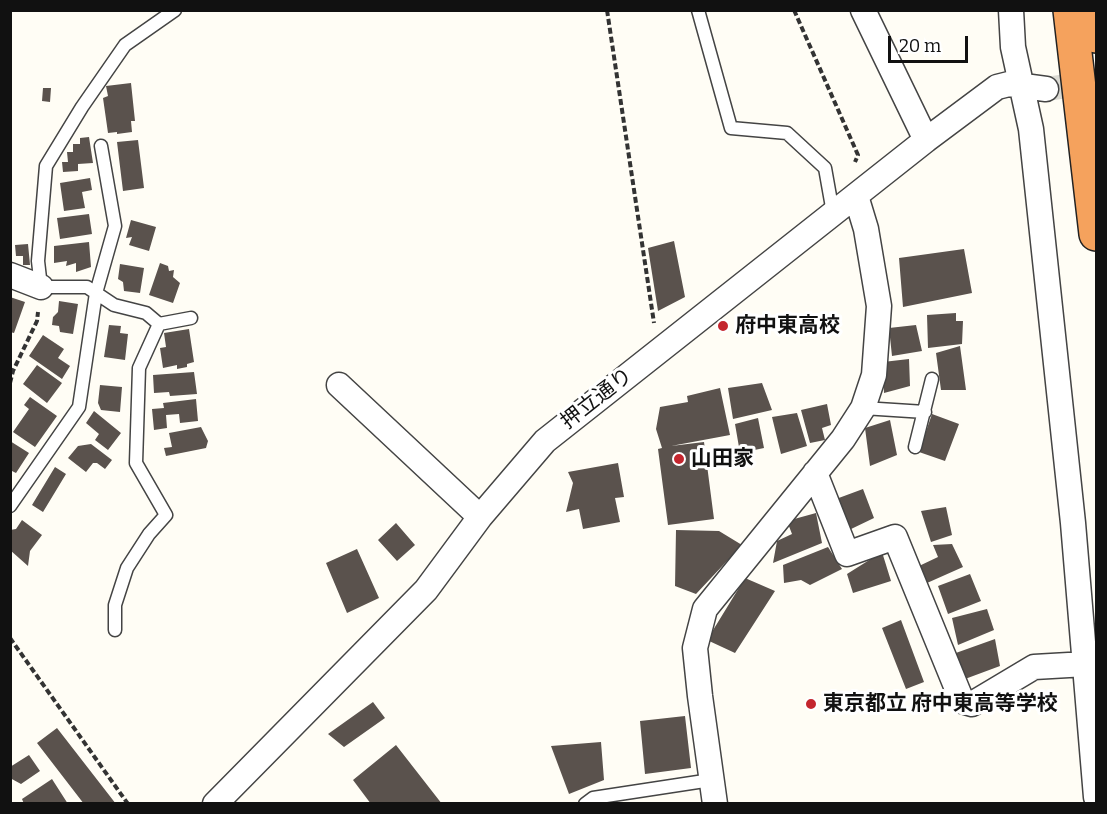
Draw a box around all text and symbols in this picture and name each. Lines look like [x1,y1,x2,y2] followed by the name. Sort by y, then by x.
[891,24,970,62] scale bar
[899,35,941,57] text: 20 m
[735,313,840,339] place label: 府中東高校
[716,319,730,333] marker: 府中東高校
[556,363,638,435] street label: 押立通り
[691,446,754,472] place label: 山田家
[672,452,686,466] marker: 山田家
[823,691,1058,717] place label: 東京都立 府中東高等学校
[804,697,818,711] marker: 東京都立 府中東高等学校

